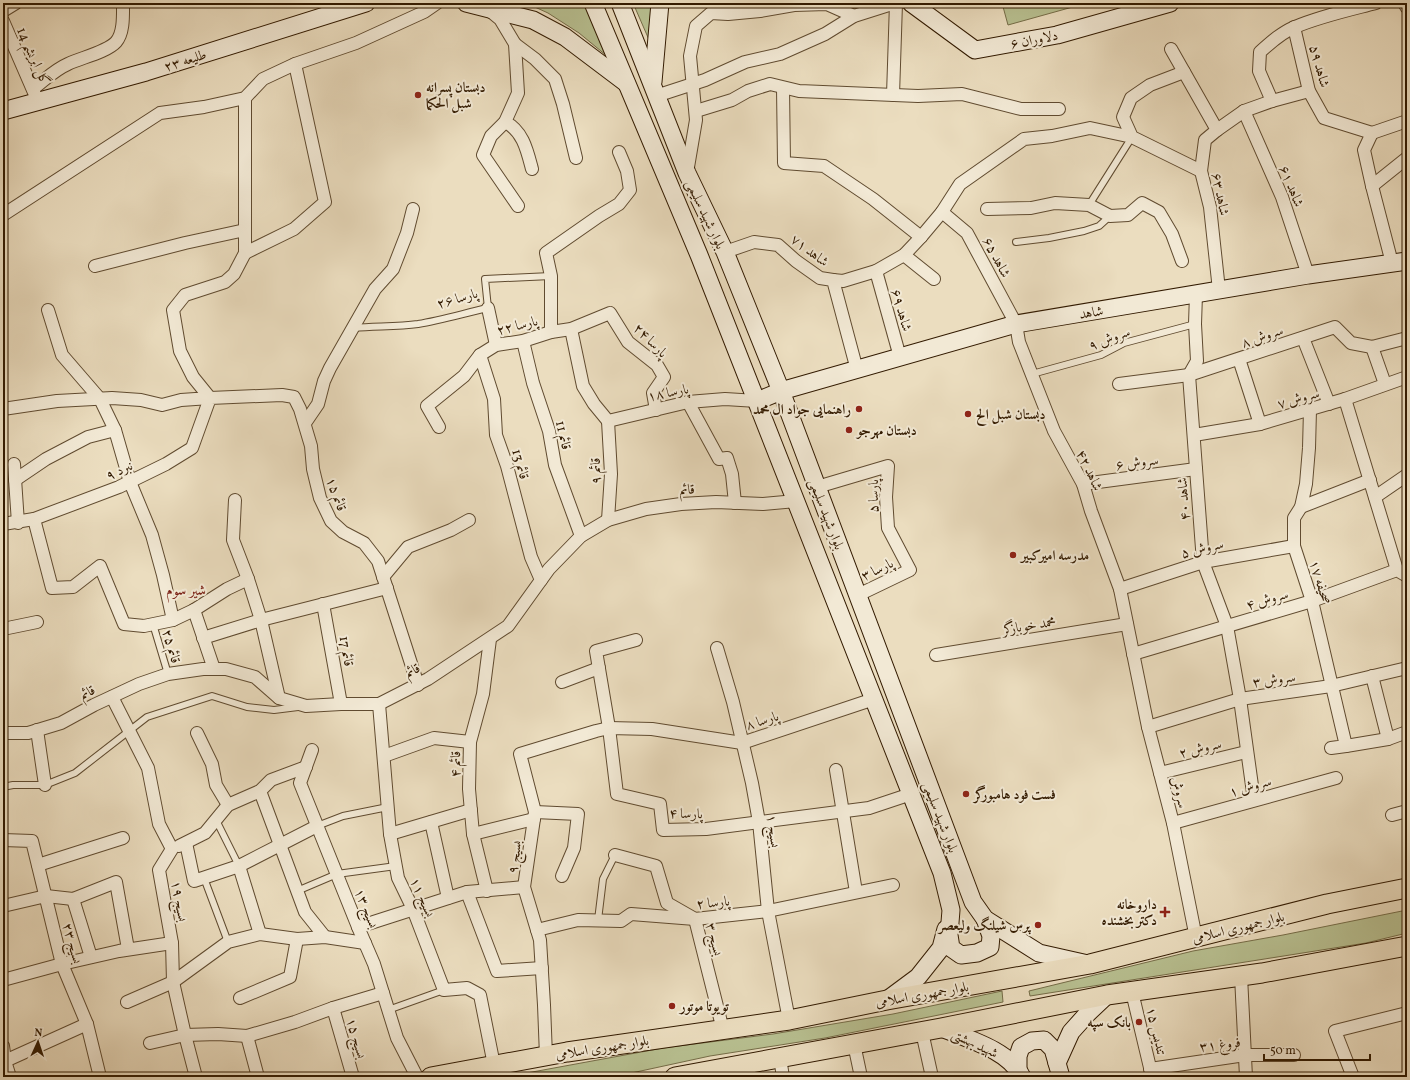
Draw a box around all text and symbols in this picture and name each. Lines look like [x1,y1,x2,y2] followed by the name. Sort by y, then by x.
[9,24,54,90] street label: گل ابریشم 14
[1009,27,1060,54] street label: دلاوران ۶
[1304,43,1333,90] street label: شاهد ۵۹
[162,46,209,77] street label: طلیعه ۲۳
[426,79,486,114] place label: دبستان پسرانه شبل الحکما
[413,90,423,100] marker: دبستان پسرانه شبل الحکما
[1274,163,1308,210] street label: شاهد ۶۱
[1206,171,1233,217] street label: شاهد ۶۳
[680,177,729,253] street label: بلوار شهید سلیمی
[786,231,832,272] street label: شاهد ۷۱
[977,234,1014,281] street label: شاهد ۶۵
[435,284,481,314] street label: پارسا ۲۶
[885,287,916,334] street label: شاهد ۶۹
[1078,302,1105,325] street label: شاهد
[495,312,541,341] street label: پارسا ۲۲
[628,320,672,364] street label: پارسا ۲۴
[1239,321,1286,353] street label: سروش ۸
[1086,323,1133,356] street label: سروش ۹
[646,380,692,407] street label: پارسا ۱۸
[1275,384,1322,415] street label: سروش ۷
[753,401,851,420] place label: راهنمایی جواد ال محمد
[854,404,864,414] marker: راهنمایی جواد ال محمد
[976,406,1046,426] place label: دبستان شبل الح
[963,409,973,419] marker: دبستان شبل الح
[548,419,575,452] street label: قائم 11
[855,422,917,441] place label: دبستان مهرجو
[844,425,854,435] marker: دبستان مهرجو
[504,447,533,483] street label: قائم 13
[1071,447,1106,494] street label: شاهد ۴۲
[1115,451,1160,476] street label: سروش ۶
[103,457,136,486] street label: نبرد ۹
[587,458,608,484] street label: قائم ۹
[319,475,350,515] street label: قائم ۱۵
[803,476,848,553] street label: بلوار شهید سلیمی
[1174,477,1195,521] street label: شاهد ۴۰
[865,478,884,513] street label: پارسا ۵
[679,480,696,503] street label: قائم
[1179,535,1226,564] street label: سروش ۵
[1019,547,1089,566] place label: مدرسه امیرکبیر
[1008,550,1018,560] marker: مدرسه امیرکبیر
[858,554,898,586] street label: پارسا ۳
[1304,558,1335,607] street label: صحیفه ۱۷
[166,581,206,603] district label: شیر سوم
[1244,585,1291,616] street label: سروش ۴
[999,612,1057,640] street label: محمد خوبازگر
[155,627,184,666] street label: قائم ۲۵
[332,635,358,668] street label: قائم 17
[401,659,425,685] street label: قائم
[1252,668,1297,693] street label: سروش ۳
[76,681,100,707] street label: قائم
[744,707,783,736] street label: پارسا ۸
[1177,735,1224,764] street label: سروش ۲
[447,751,468,778] street label: قائم ۴
[1227,772,1274,803] street label: سروش ۱
[1165,774,1192,811] street label: سروش
[917,779,962,856] street label: بلوار شهید سلیمی
[972,785,1056,805] place label: فست فود هامبورگر
[961,789,971,799] marker: فست فود هامبورگر
[669,805,704,824] street label: پارسا ۴
[759,813,784,849] street label: بسیج ۱
[504,839,529,875] street label: بسیج ۹
[403,875,439,921] street label: بسیج ۱۱
[164,879,191,924] street label: بسیج ۱۹
[347,886,382,932] street label: بسیج ۱۳
[695,892,732,915] street label: پارسا ۲
[1102,896,1157,931] place label: داروخانه دکتر بخشنده
[1160,907,1170,917] marker: داروخانه دکتر بخشنده
[1190,908,1287,949] street label: بلوار جمهوری اسلامی
[937,916,1031,936] place label: پرس شیلنگ ولیعصر
[1033,920,1043,930] marker: پرس شیلنگ ولیعصر
[55,921,86,966] street label: بسیج ۲۳
[698,921,727,958] street label: بسیج ۳
[874,978,971,1013] street label: بلوار جمهوری اسلامی
[678,998,729,1017] place label: تویوتا موتور
[667,1001,677,1011] marker: تویوتا موتور
[1141,1005,1170,1057] street label: تندیس ۱۵
[1087,1014,1131,1033] place label: بانک سپه
[339,1016,370,1062] street label: بسیج ۱۵
[1134,1017,1144,1027] marker: بانک سپه
[18,1022,58,1062] north arrow
[948,1025,1001,1064] street label: شهید بهشتی
[34,1026,43,1041] text: N
[554,1032,651,1065] street label: بلوار جمهوری اسلامی
[1199,1034,1242,1058] street label: فروغ ۳۱
[1264,1036,1370,1062] scale bar
[1270,1043,1296,1059] text: 50 m

